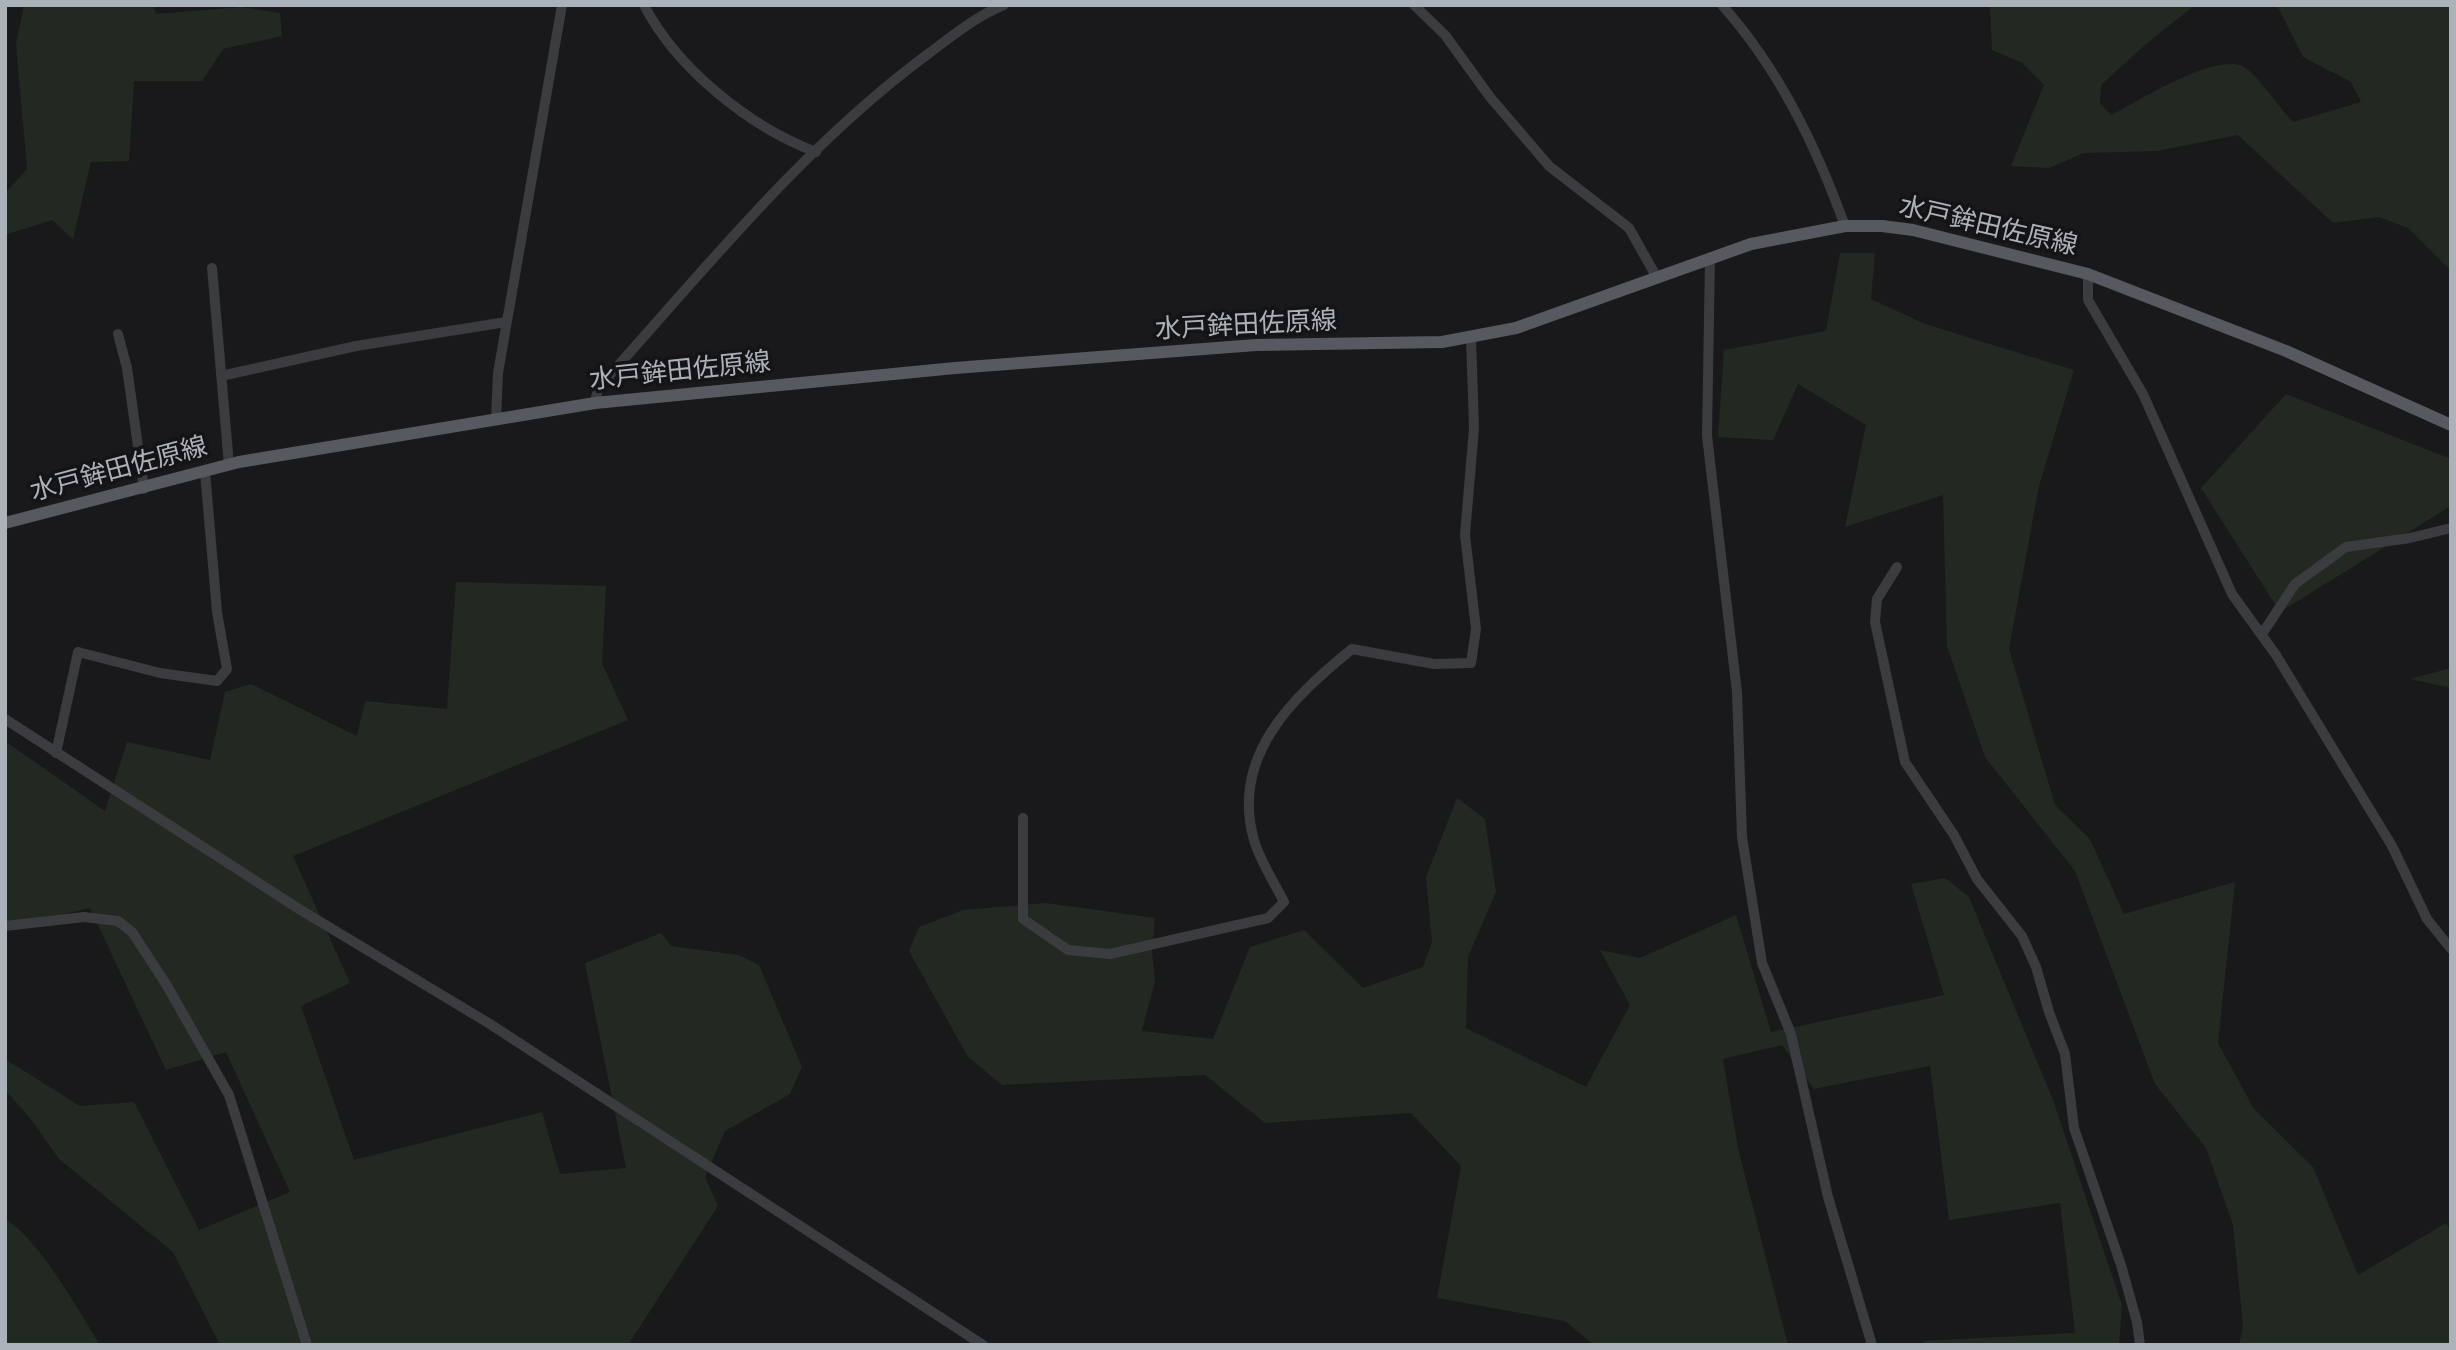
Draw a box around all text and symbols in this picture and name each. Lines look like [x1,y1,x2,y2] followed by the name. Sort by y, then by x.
[1896,191,2080,263] street label: 水戸鉾田佐原線
[1154,306,1338,346] street label: 水戸鉾田佐原線
[588,347,772,397] street label: 水戸鉾田佐原線
[27,431,211,509] street label: 水戸鉾田佐原線

